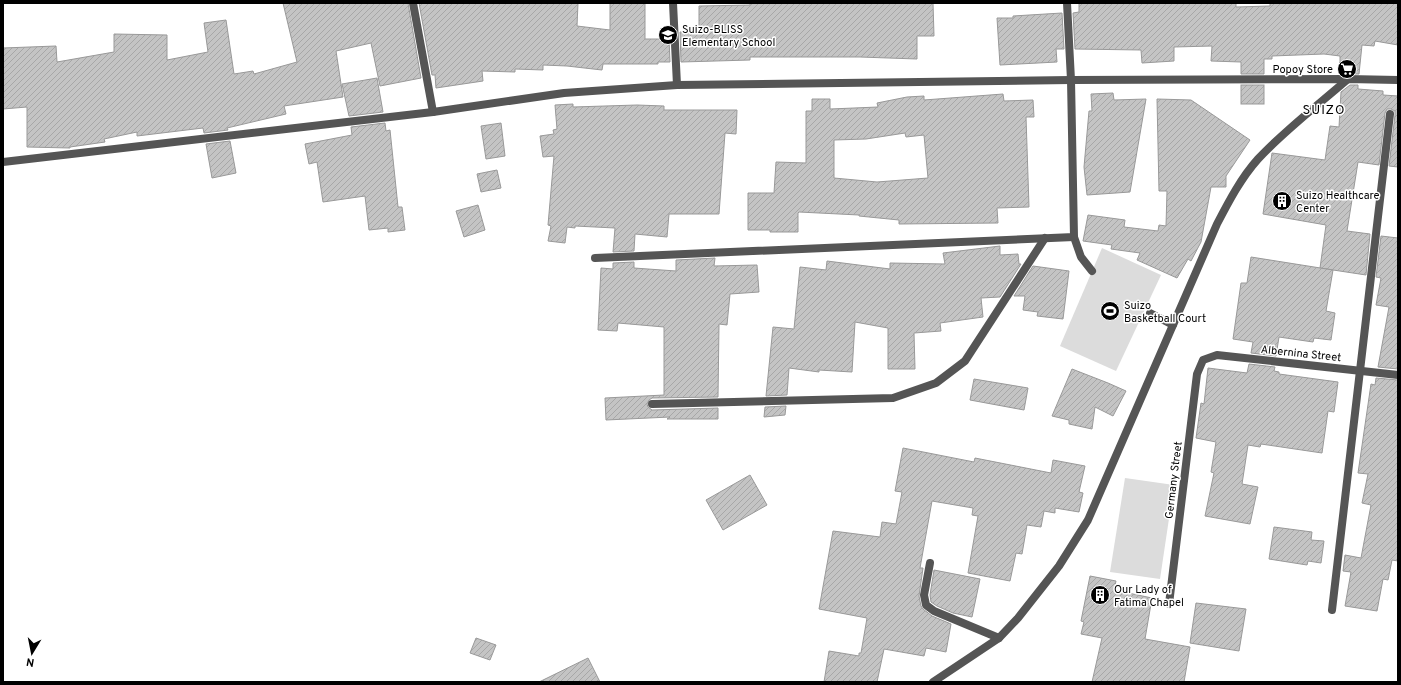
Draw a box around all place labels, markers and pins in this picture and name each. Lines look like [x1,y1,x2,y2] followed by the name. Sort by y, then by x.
[682,23,775,50] place label: Suizo-BLISS Elementary School
[657,24,679,46] school or university icon: Suizo-BLISS Elementary School
[1336,58,1358,80] supermarket icon: Popoy Store
[1273,63,1333,77] place label: Popoy Store
[1296,189,1380,216] place label: Suizo Healthcare Center
[1271,190,1293,212] building icon: Suizo Healthcare Center
[1124,299,1206,326] place label: Suizo Basketball Court
[1099,300,1121,322] sports icon: Suizo Basketball Court
[1114,583,1184,610] place label: Our Lady of Fatima Chapel
[1089,584,1111,606] building icon: Our Lady of Fatima Chapel

